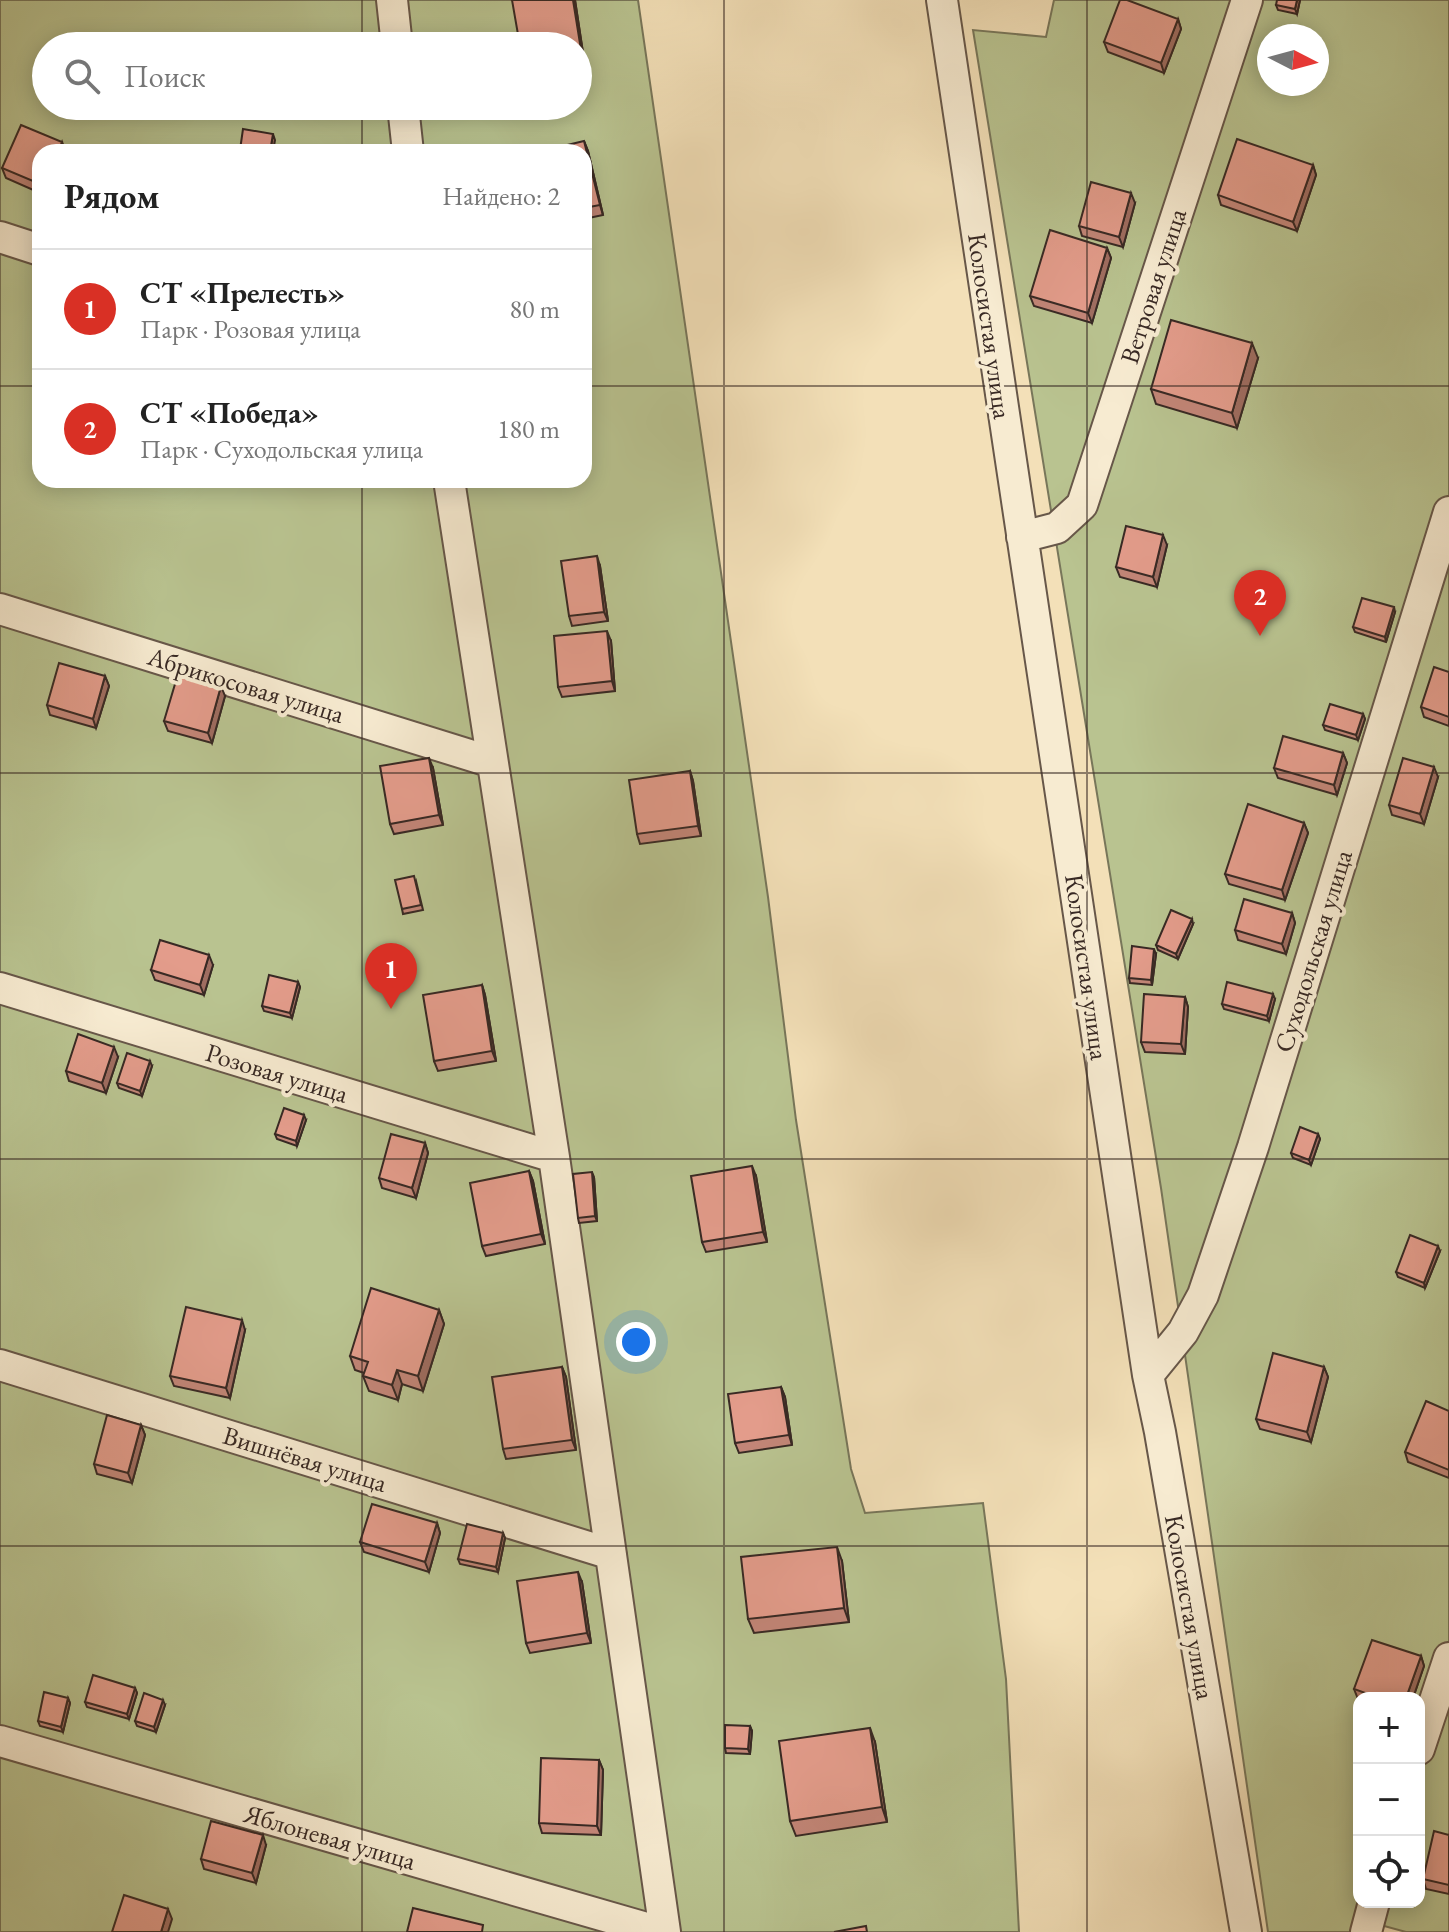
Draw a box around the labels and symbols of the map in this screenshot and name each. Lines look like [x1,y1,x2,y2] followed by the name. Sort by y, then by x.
[1257,24,1329,96] north arrow
[1112,203,1194,368] street label: Ветровая улица
[960,231,1020,422] street label: Колосистая улица
[1234,570,1286,636] pin: 2
[143,639,349,731] street label: Абрикосовая улица
[1266,845,1360,1056] street label: Суходольская улица
[1057,872,1117,1063] street label: Колосистая улица
[365,943,417,1009] pin: 1
[202,1035,353,1111] street label: Розовая улица
[616,1322,656,1362] your location
[219,1418,392,1500] street label: Вишнёвая улица
[1157,1512,1223,1703] street label: Колосистая улица
[239,1796,420,1878] street label: Яблоневая улица

